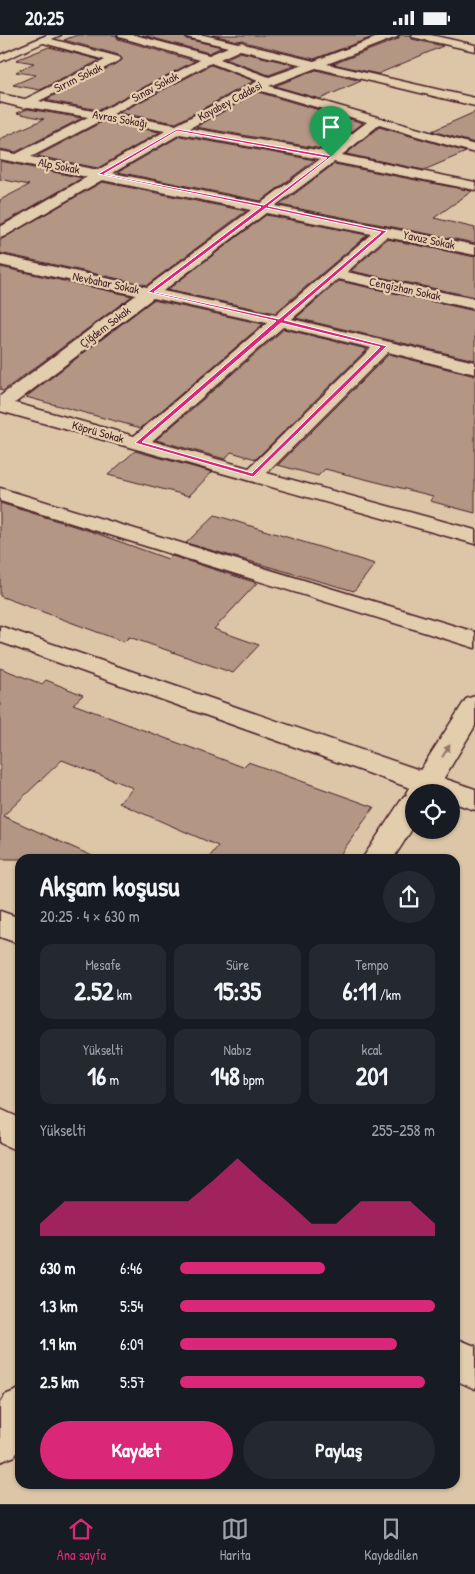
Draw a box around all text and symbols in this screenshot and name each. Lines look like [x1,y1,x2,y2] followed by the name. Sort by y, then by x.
[25,5,64,31] text: 20:25
[51,59,105,96] street label: Sırım Sokak
[128,67,181,106] street label: Sınav Sokak
[194,76,265,125] street label: Kayabey Caddesi
[91,105,149,132] street label: Avras Sokağı
[310,106,352,157] pin
[317,113,345,141] icon: arrive
[37,153,81,178] street label: Alp Sokak
[402,226,457,253] street label: Yavuz Sokak
[71,267,141,298] street label: Nevbahar Sokak
[368,273,443,304] street label: Cengizhan Sokak
[76,302,134,351] street label: Çiğdem Sokak
[70,416,126,447] street label: Köprü Sokak
[442,745,451,758] one-way arrow
[405,784,460,839] map controls
[405,784,460,839] button: locate
[40,867,179,905] text: Akşam koşusu
[383,871,435,923] button: share
[40,905,140,927] text: 20:25 · 4 × 630 m
[85,955,121,974] text: Mesafe
[226,955,249,974] text: Süre
[355,955,388,974] text: Tempo
[74,974,114,1008] text: 2.52
[214,974,261,1008] text: 15:35
[343,974,377,1008] text: 6:11
[114,985,132,1004] text: km
[377,985,401,1004] text: /km
[83,1040,123,1059] text: Yükselti
[224,1040,251,1059] text: Nabız
[362,1040,382,1059] text: kcal
[87,1059,106,1093] text: 16
[211,1059,240,1093] text: 148
[356,1059,388,1093] text: 201
[106,1070,119,1089] text: m
[240,1070,264,1089] text: bpm
[40,1119,86,1141] text: Yükselti
[372,1119,435,1141] text: 255–258 m
[40,1257,75,1279] text: 630 m
[120,1257,142,1279] text: 6:46
[40,1295,78,1317] text: 1.3 km
[120,1295,143,1317] text: 5:54
[40,1333,76,1355] text: 1.9 km
[120,1333,143,1355] text: 6:09
[40,1371,79,1393] text: 2.5 km
[120,1371,145,1393] text: 5:57
[40,1421,233,1479] button: Kaydet
[243,1421,435,1479] button: Paylaş
[57,1515,106,1564] tab: Ana sayfa
[220,1515,251,1564] tab: Harita
[364,1515,418,1564] tab: Kaydedilen

